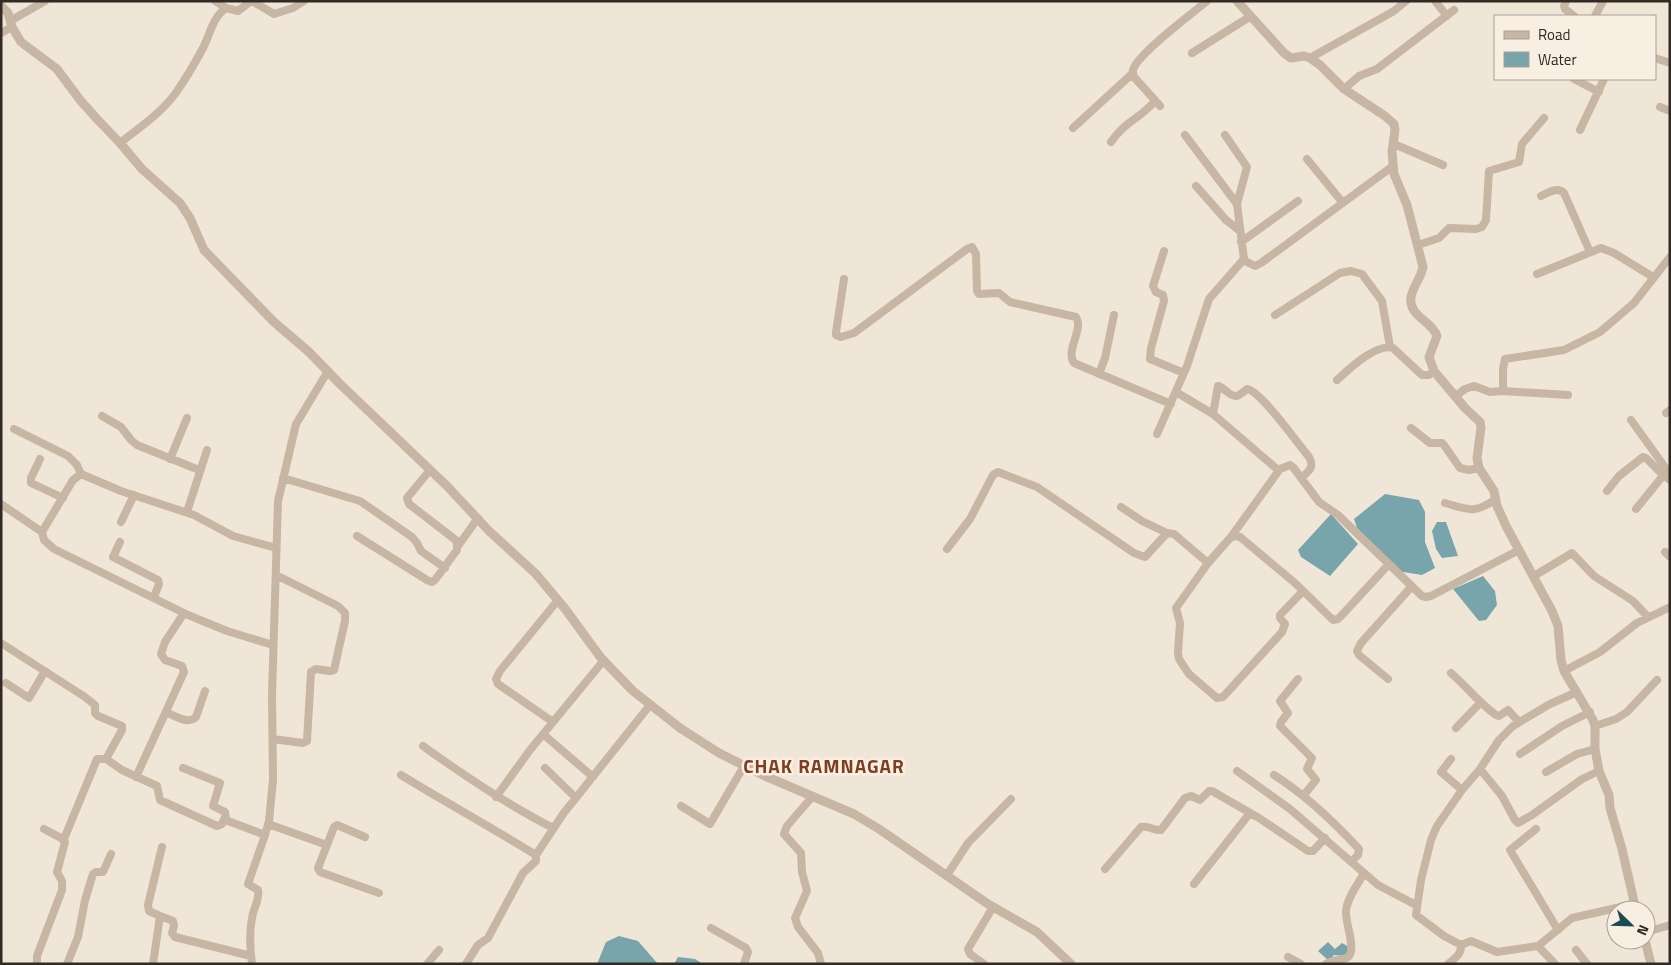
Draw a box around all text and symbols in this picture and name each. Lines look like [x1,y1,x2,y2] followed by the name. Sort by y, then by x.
[1494,15,1656,80] legend
[1538,23,1570,46] text: Road
[1538,48,1577,71] text: Water
[743,751,905,780] district label: CHAK RAMNAGAR
[1606,900,1656,950] north arrow
[1632,922,1655,939] text: N

